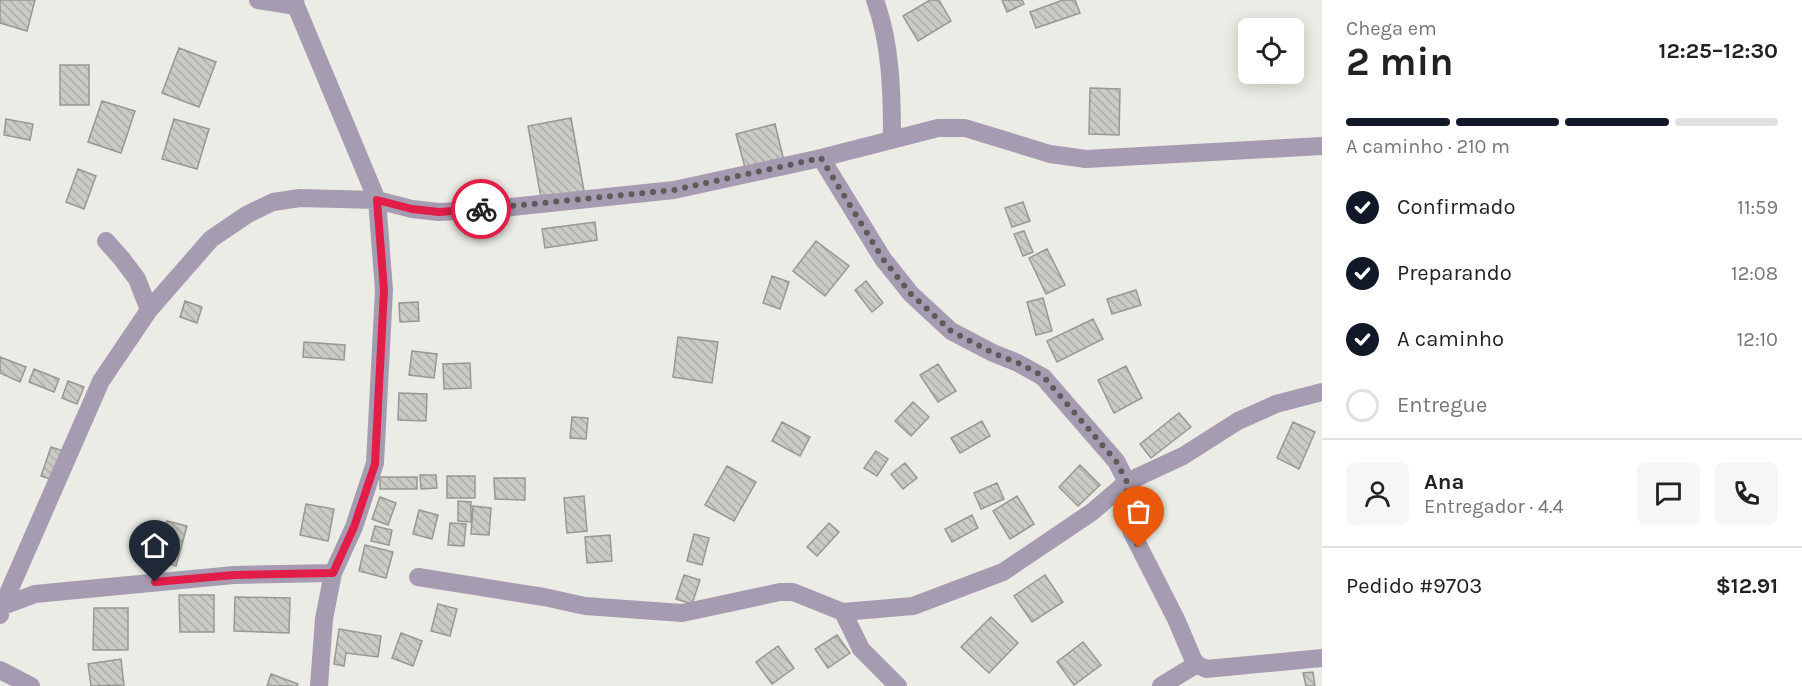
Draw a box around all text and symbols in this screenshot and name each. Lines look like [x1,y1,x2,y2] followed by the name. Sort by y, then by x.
[1346,17,1437,40] text: Chega em
[1238,18,1304,84] map controls
[1238,18,1304,84] button: locate
[1659,38,1778,64] text: 12:25–12:30
[1346,39,1454,85] text: 2 min
[1346,135,1510,158] text: A caminho · 210 m
[451,179,511,239] courier
[1346,191,1379,224] icon: check
[465,193,498,226] icon: bike
[1397,194,1516,220] text: Confirmado
[1737,196,1778,219] text: 11:59
[1346,257,1379,290] icon: check
[1397,260,1512,286] text: Preparando
[1731,262,1778,285] text: 12:08
[1346,323,1379,356] icon: check
[1397,326,1504,352] text: A caminho
[1737,328,1778,351] text: 12:10
[1397,392,1487,418] text: Entregue
[1346,462,1409,525] button: person
[1637,462,1700,525] button: chat
[1715,462,1778,525] button: phone
[1424,469,1464,495] text: Ana
[1113,486,1164,548] pin
[1122,495,1155,528] icon: bag
[1424,495,1564,518] text: Entregador · 4.4
[129,520,180,582] pin
[138,529,171,562] icon: home
[1346,573,1482,599] text: Pedido #9703
[1716,573,1778,599] text: $12.91

